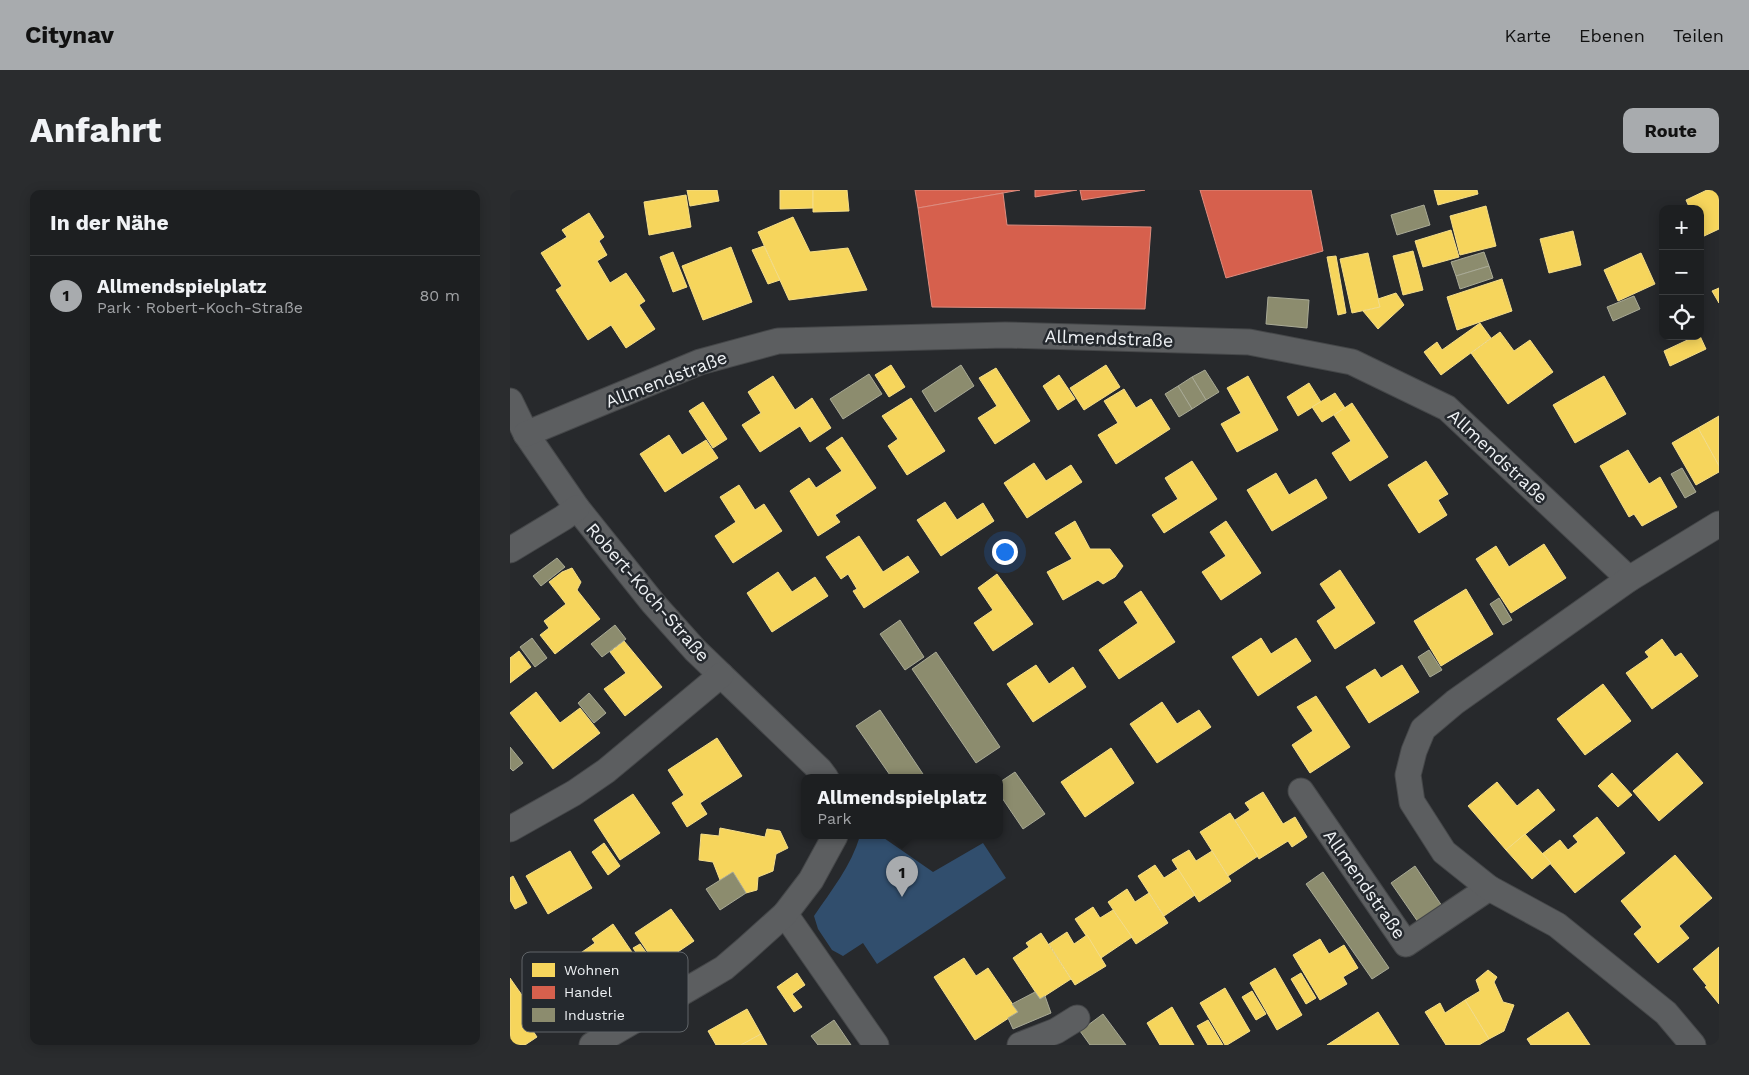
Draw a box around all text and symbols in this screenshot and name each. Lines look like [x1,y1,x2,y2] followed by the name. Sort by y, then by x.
[25,21,114,49] text: Citynav
[1505,25,1551,46] text: Karte
[1579,25,1645,46] text: Ebenen
[1673,25,1724,46] text: Teilen
[1623,108,1719,153] button: Route
[30,109,161,151] text: Anfahrt
[1659,205,1704,340] map controls
[1659,205,1704,250] button: +
[50,210,169,235] text: In der Nähe
[1659,250,1704,295] button: −
[97,275,267,298] text: Allmendspielplatz
[63,286,69,305] text: 1
[419,286,460,305] text: 80 m
[1659,295,1704,340] button: locate
[97,298,303,317] text: Park · Robert-Koch-Straße
[1044,325,1174,351] street label: Allmendstraße
[602,346,730,412] street label: Allmendstraße
[1444,404,1552,508] street label: Allmendstraße
[582,518,714,666] street label: Robert-Koch-Straße
[992,539,1018,565] your location
[801,774,1003,839] popup
[817,786,987,809] text: Allmendspielplatz
[817,809,852,828] text: Park
[1319,825,1411,943] street label: Allmendstraße
[886,856,918,897] pin: 1
[522,952,688,1032] legend
[564,962,619,978] text: Wohnen
[564,984,613,1000] text: Handel
[564,1007,625,1023] text: Industrie

